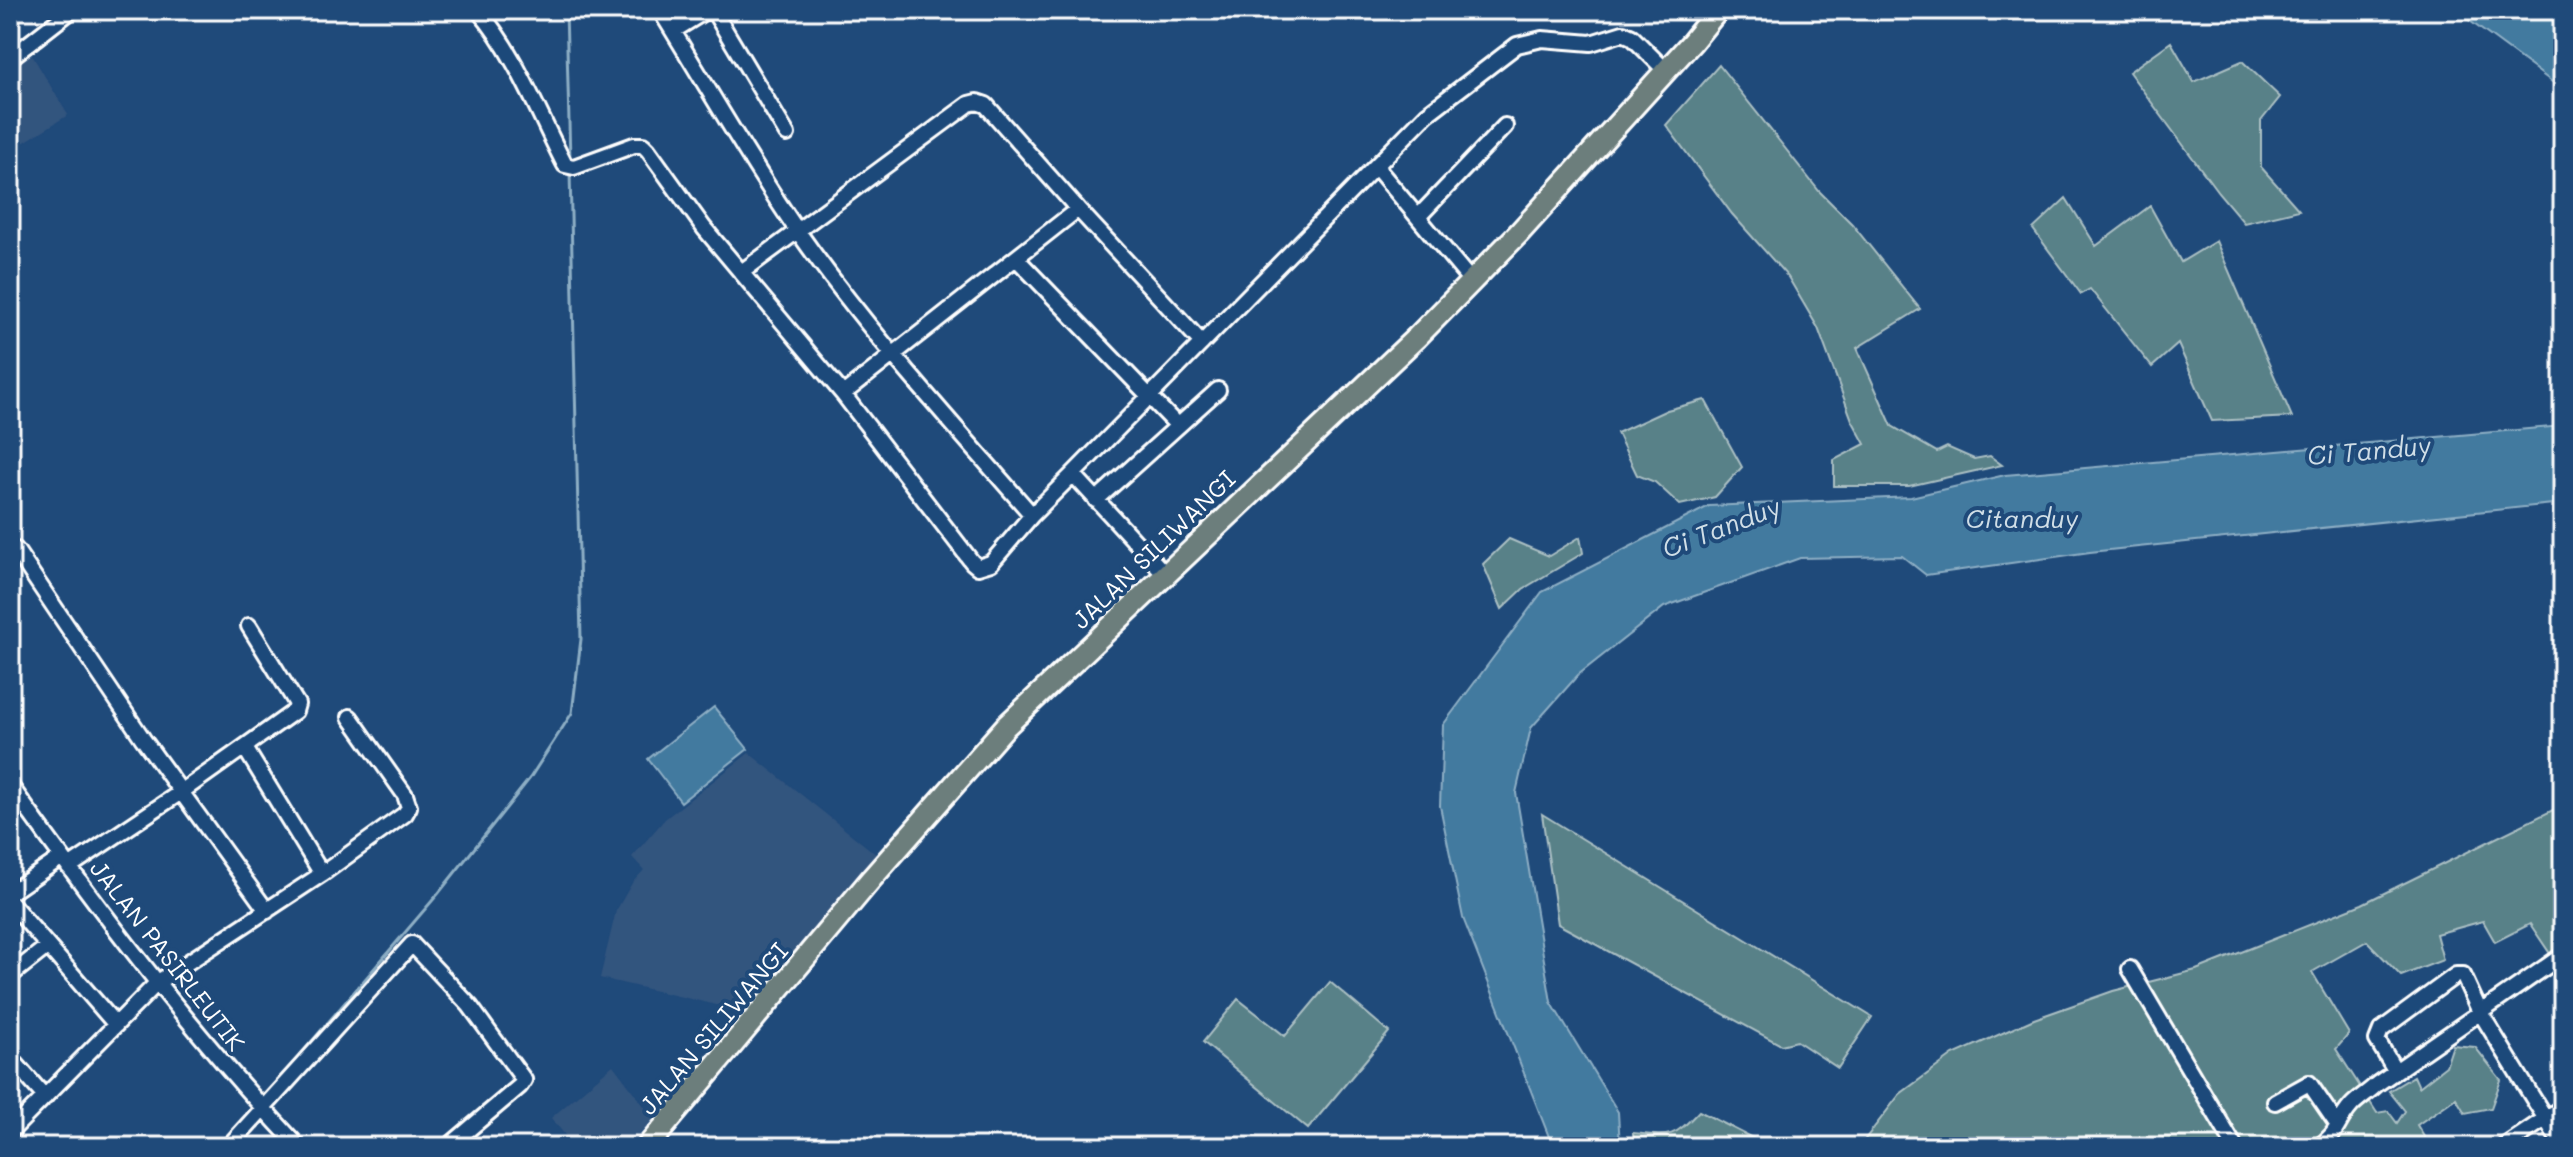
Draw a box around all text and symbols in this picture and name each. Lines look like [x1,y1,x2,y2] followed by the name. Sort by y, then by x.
[2306,428,2433,472] water label: Ci Tanduy
[1065,463,1241,635] street label: JALAN SILIWANGI
[1657,489,1785,565] water label: Ci Tanduy
[1966,501,2079,535] water label: Citanduy
[84,853,253,1057] street label: JALAN PASIRLEUTIK
[632,936,794,1120] street label: JALAN SILIWANGI

